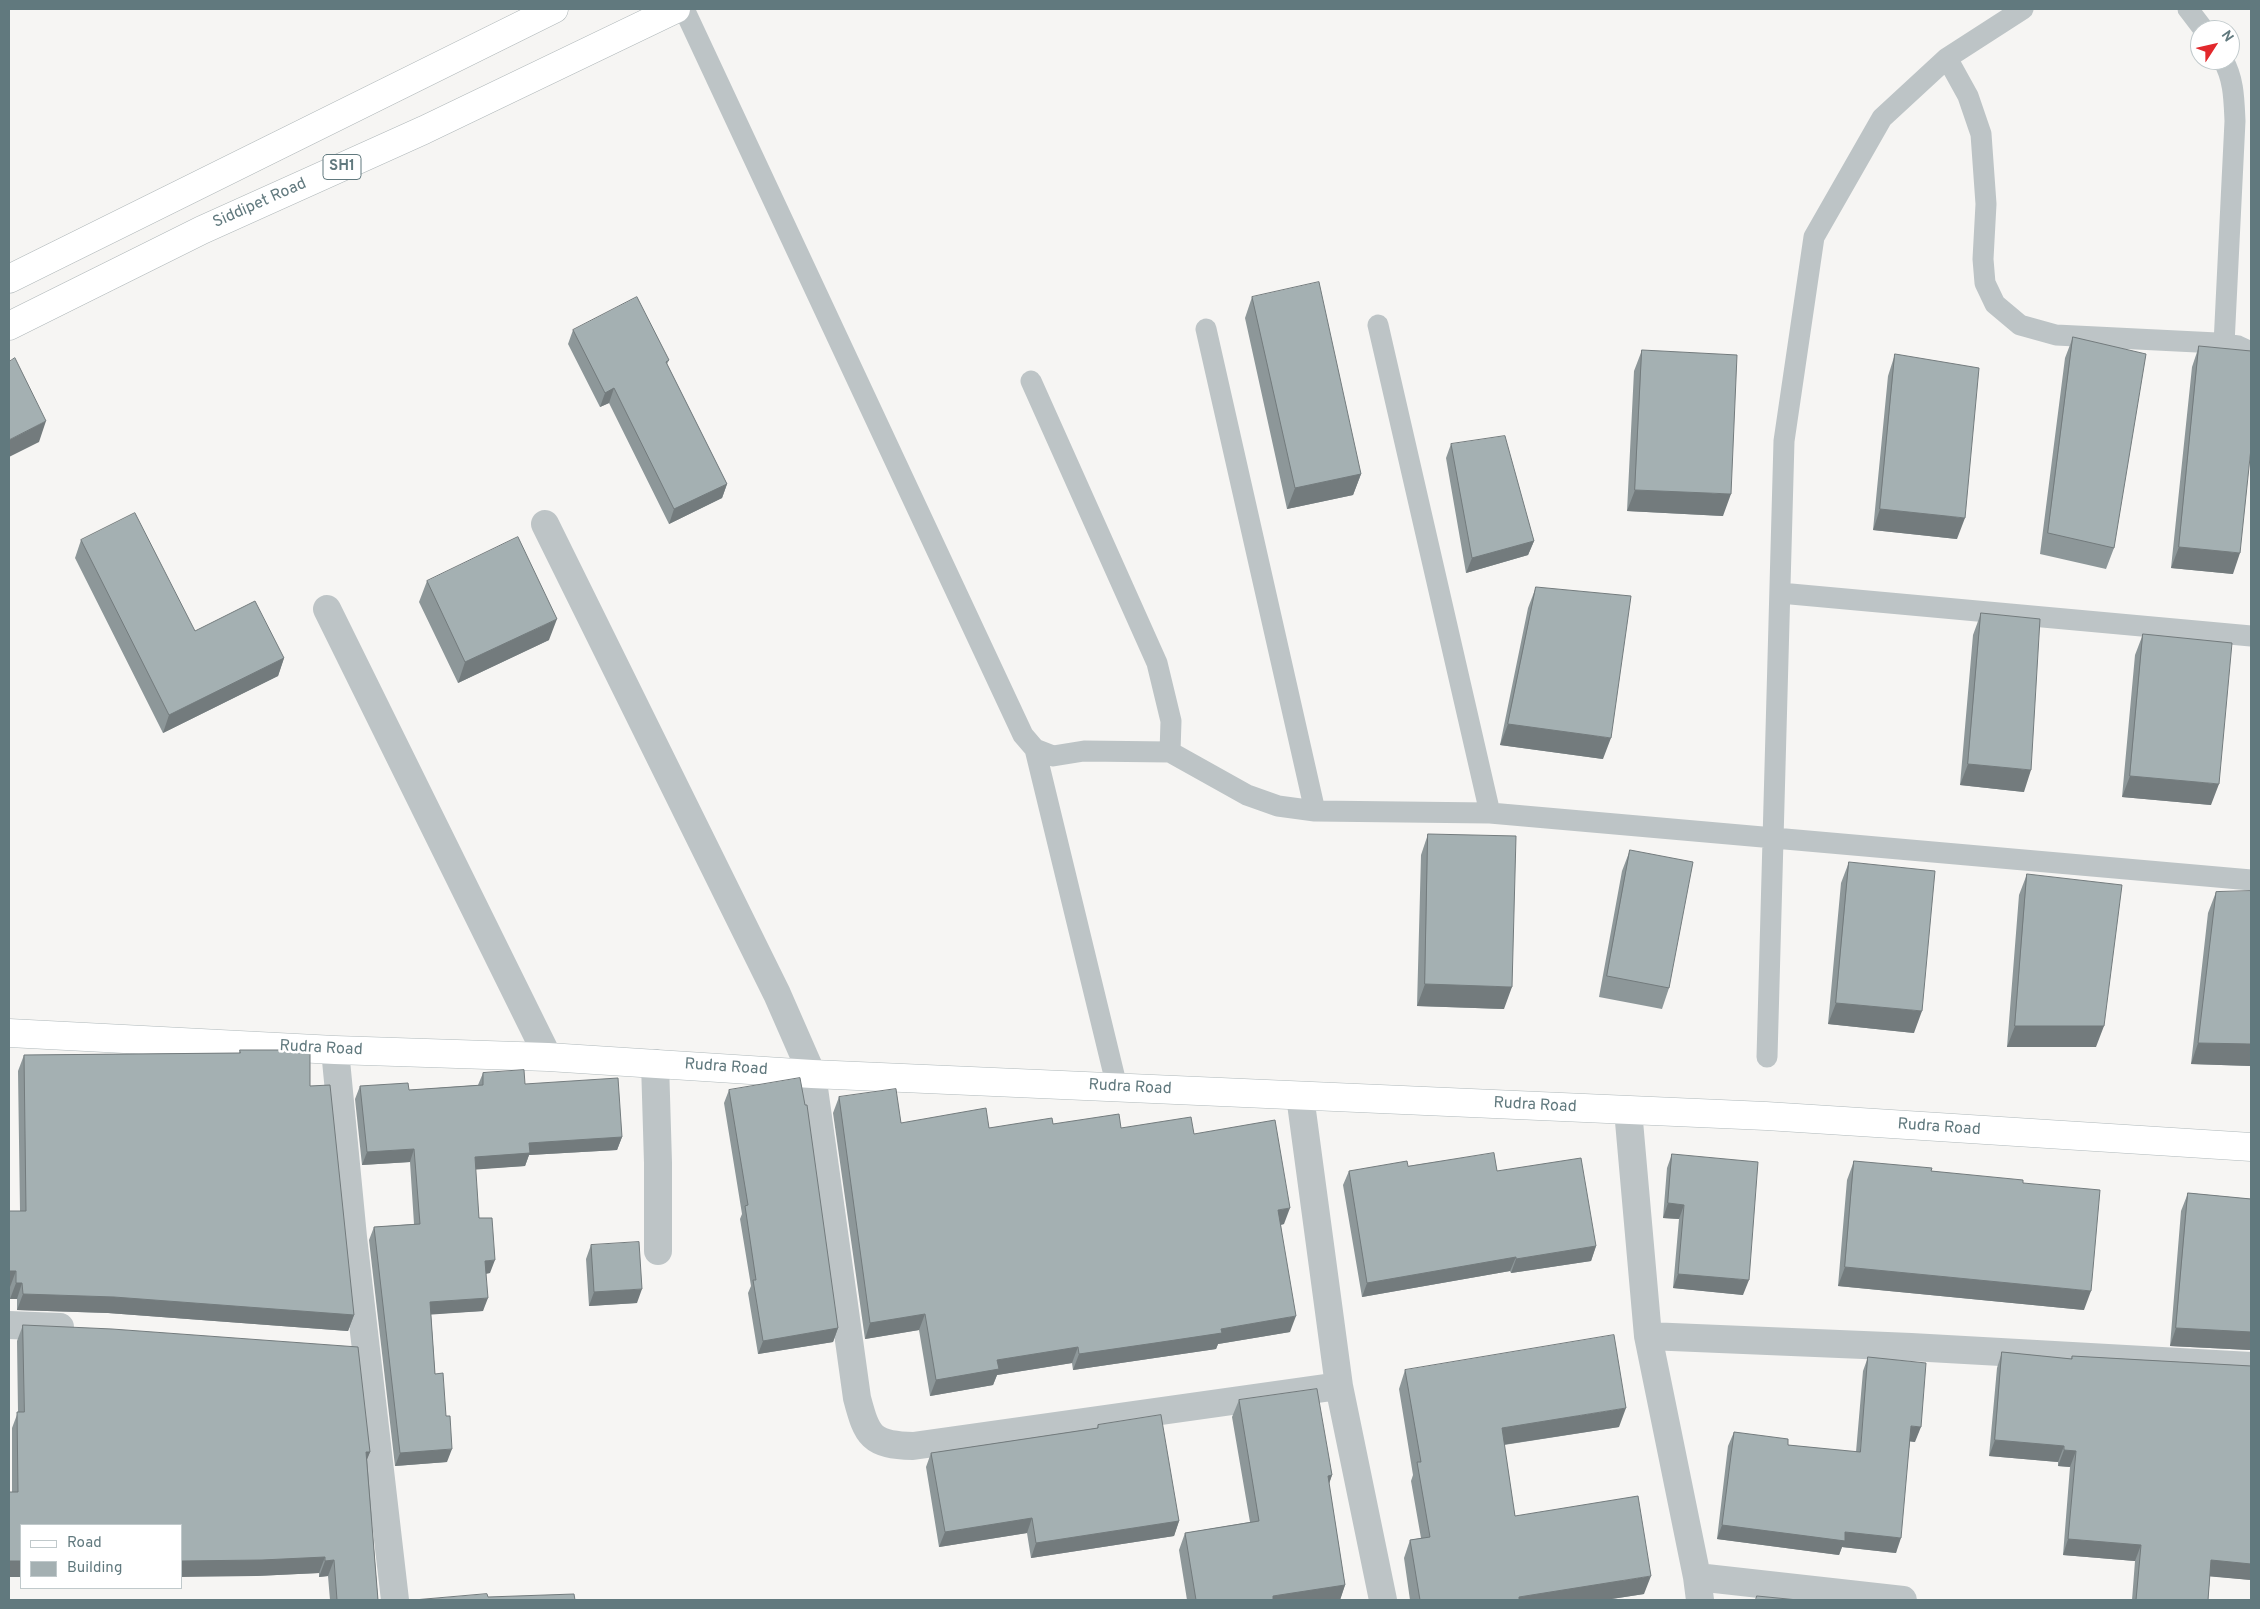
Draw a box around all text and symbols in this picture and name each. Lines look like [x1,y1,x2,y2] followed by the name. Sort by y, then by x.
[2190,20,2240,70] north arrow
[2217,28,2237,46] text: N
[323,154,361,180] road number: SH1
[210,175,310,233] street label: Siddipet Road
[279,1037,363,1061] street label: Rudra Road
[684,1056,768,1080] street label: Rudra Road
[1088,1076,1172,1100] street label: Rudra Road
[1493,1094,1577,1118] street label: Rudra Road
[1897,1116,1981,1140] street label: Rudra Road
[20,1524,182,1589] legend
[67,1534,102,1553] text: Road
[67,1559,122,1578] text: Building

